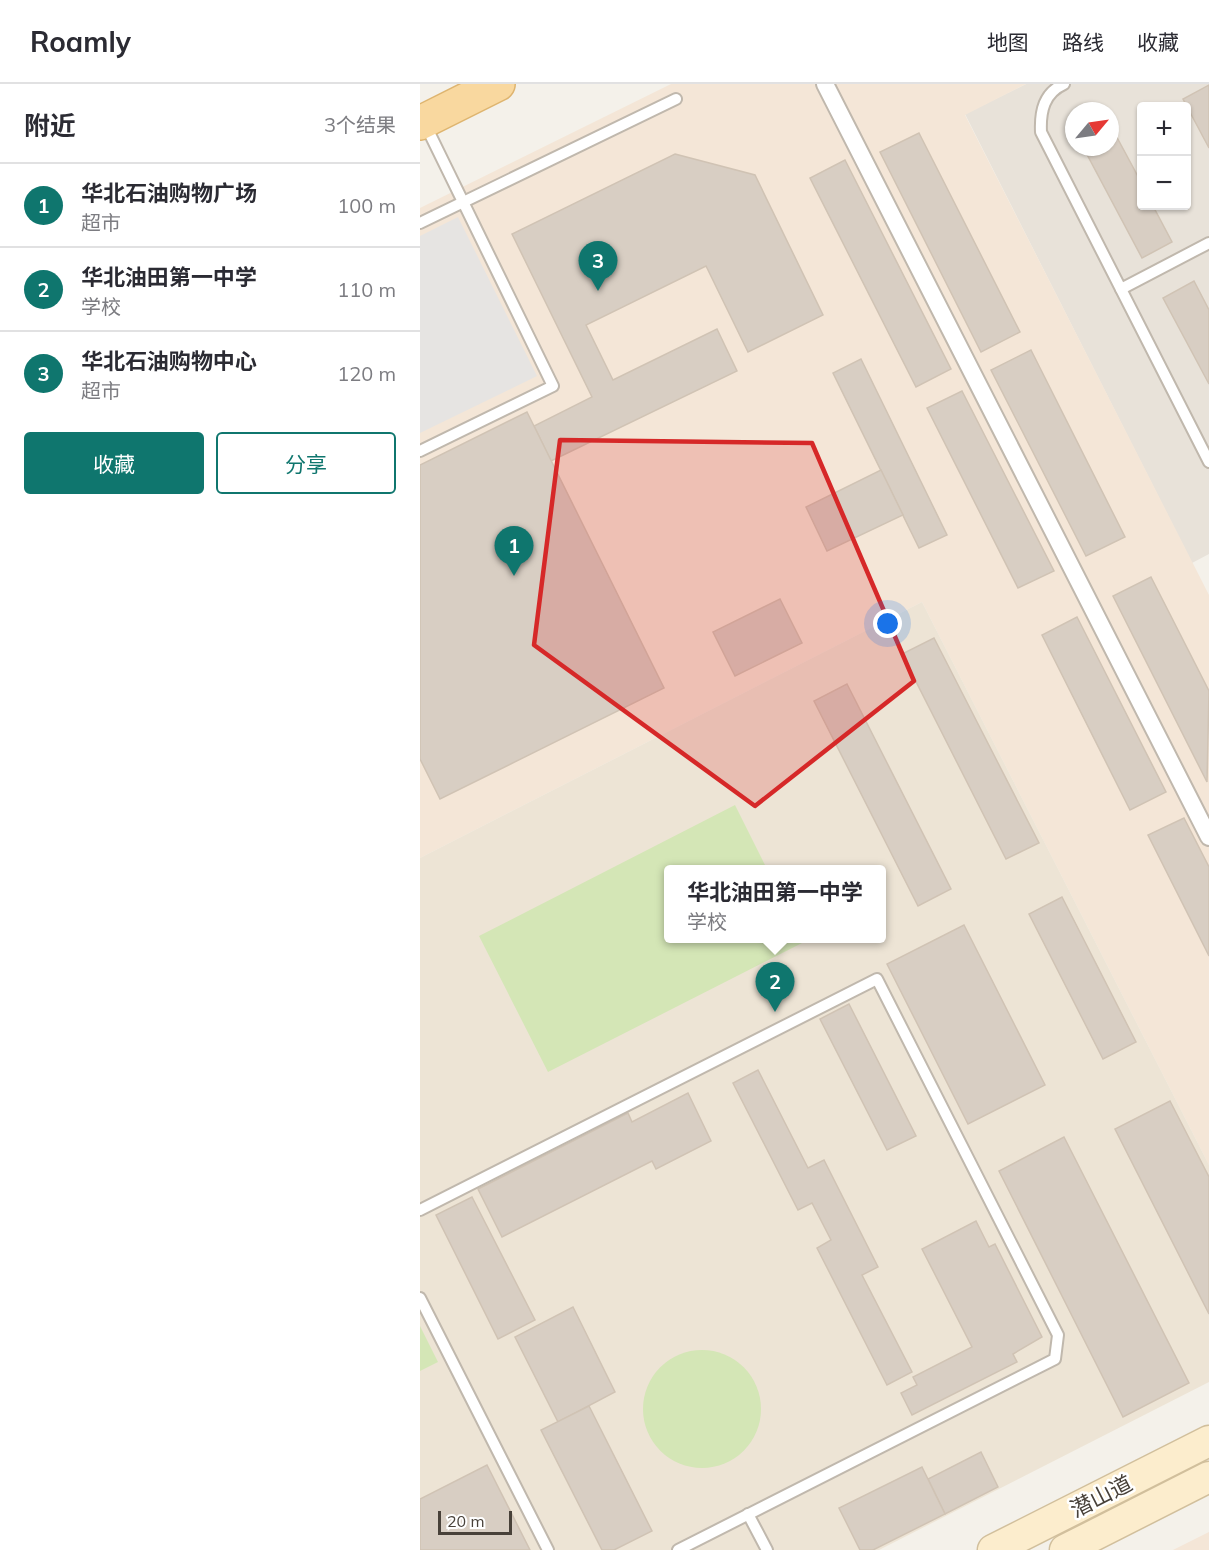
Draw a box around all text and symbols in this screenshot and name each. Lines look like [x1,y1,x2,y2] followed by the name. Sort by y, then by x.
[30,24,131,59] text: Roamly
[987,29,1029,55] text: 地图
[1062,29,1104,55] text: 路线
[1137,29,1179,55] text: 收藏
[1065,102,1119,156] north arrow
[1137,102,1191,210] map controls
[1137,102,1191,156] button: +
[24,109,76,142] text: 附近
[324,112,396,137] text: 3个结果
[1137,156,1191,210] button: −
[81,179,257,207] text: 华北石油购物广场
[38,193,50,218] text: 1
[337,193,396,218] text: 100 m
[81,210,121,235] text: 超市
[578,242,618,291] pin: 3
[81,263,257,291] text: 华北油田第一中学
[38,277,50,302] text: 2
[337,277,396,302] text: 110 m
[81,294,121,319] text: 学校
[81,347,257,375] text: 华北石油购物中心
[38,361,50,386] text: 3
[337,361,396,386] text: 120 m
[81,378,121,403] text: 超市
[24,432,204,494] button: 收藏
[216,432,396,494] button: 分享
[494,526,533,576] pin: 1
[873,609,902,638] your location
[664,865,886,943] popup
[687,878,863,906] text: 华北油田第一中学
[687,909,727,934] text: 学校
[756,962,794,1012] pin: 2
[1065,1469,1137,1523] street label: 潜山道
[438,1508,512,1536] scale bar
[447,1511,484,1531] text: 20 m

